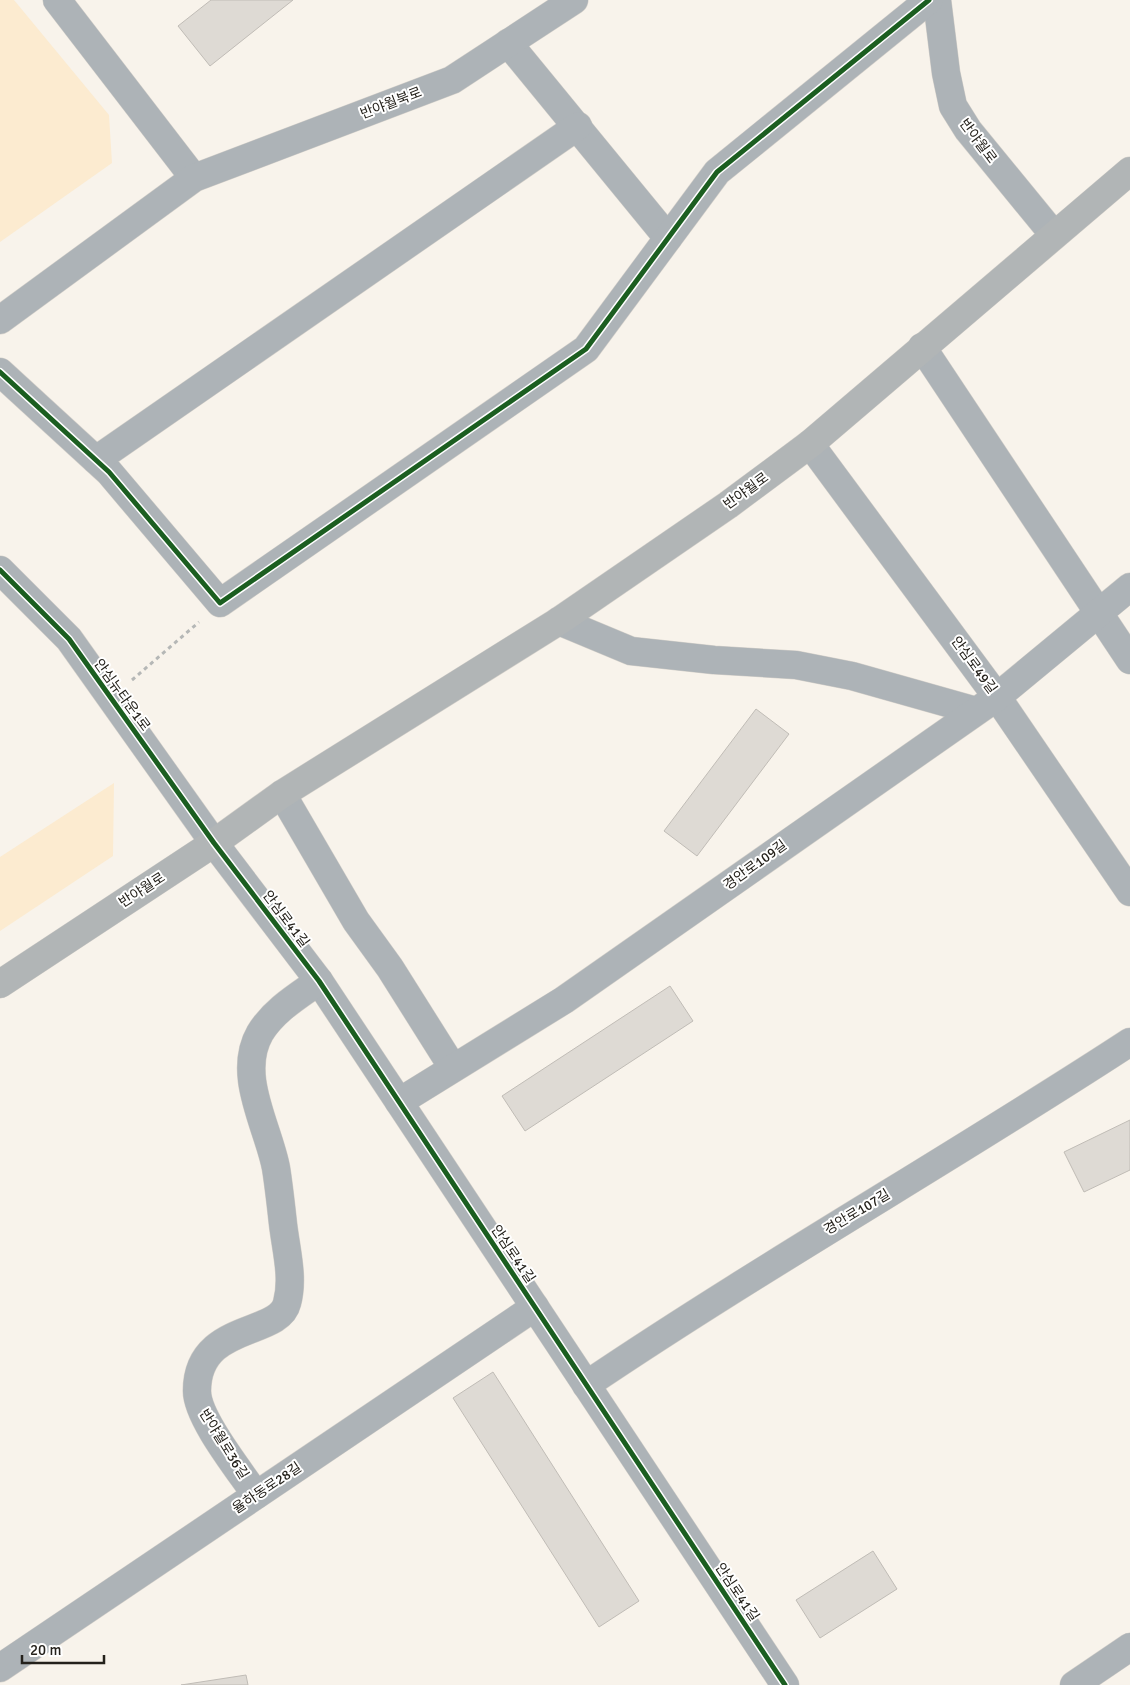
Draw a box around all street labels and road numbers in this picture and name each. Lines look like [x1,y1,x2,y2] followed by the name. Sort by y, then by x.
[358,83,424,122] street label: 반야월북로
[956,115,1000,167] street label: 반야월로
[720,469,772,513] street label: 반야월로
[948,633,1000,697] street label: 안심로49길
[90,656,154,734] street label: 안심뉴타운1로
[720,836,790,894] street label: 경안로109길
[116,869,168,911] street label: 반야월로
[259,887,313,951] street label: 안심로41길
[821,1186,893,1238] street label: 경안로107길
[487,1222,539,1286] street label: 안심로41길
[196,1406,252,1482] street label: 반야월로36길
[229,1459,305,1517] street label: 율하동로28길
[711,1560,763,1624] street label: 안심로41길

